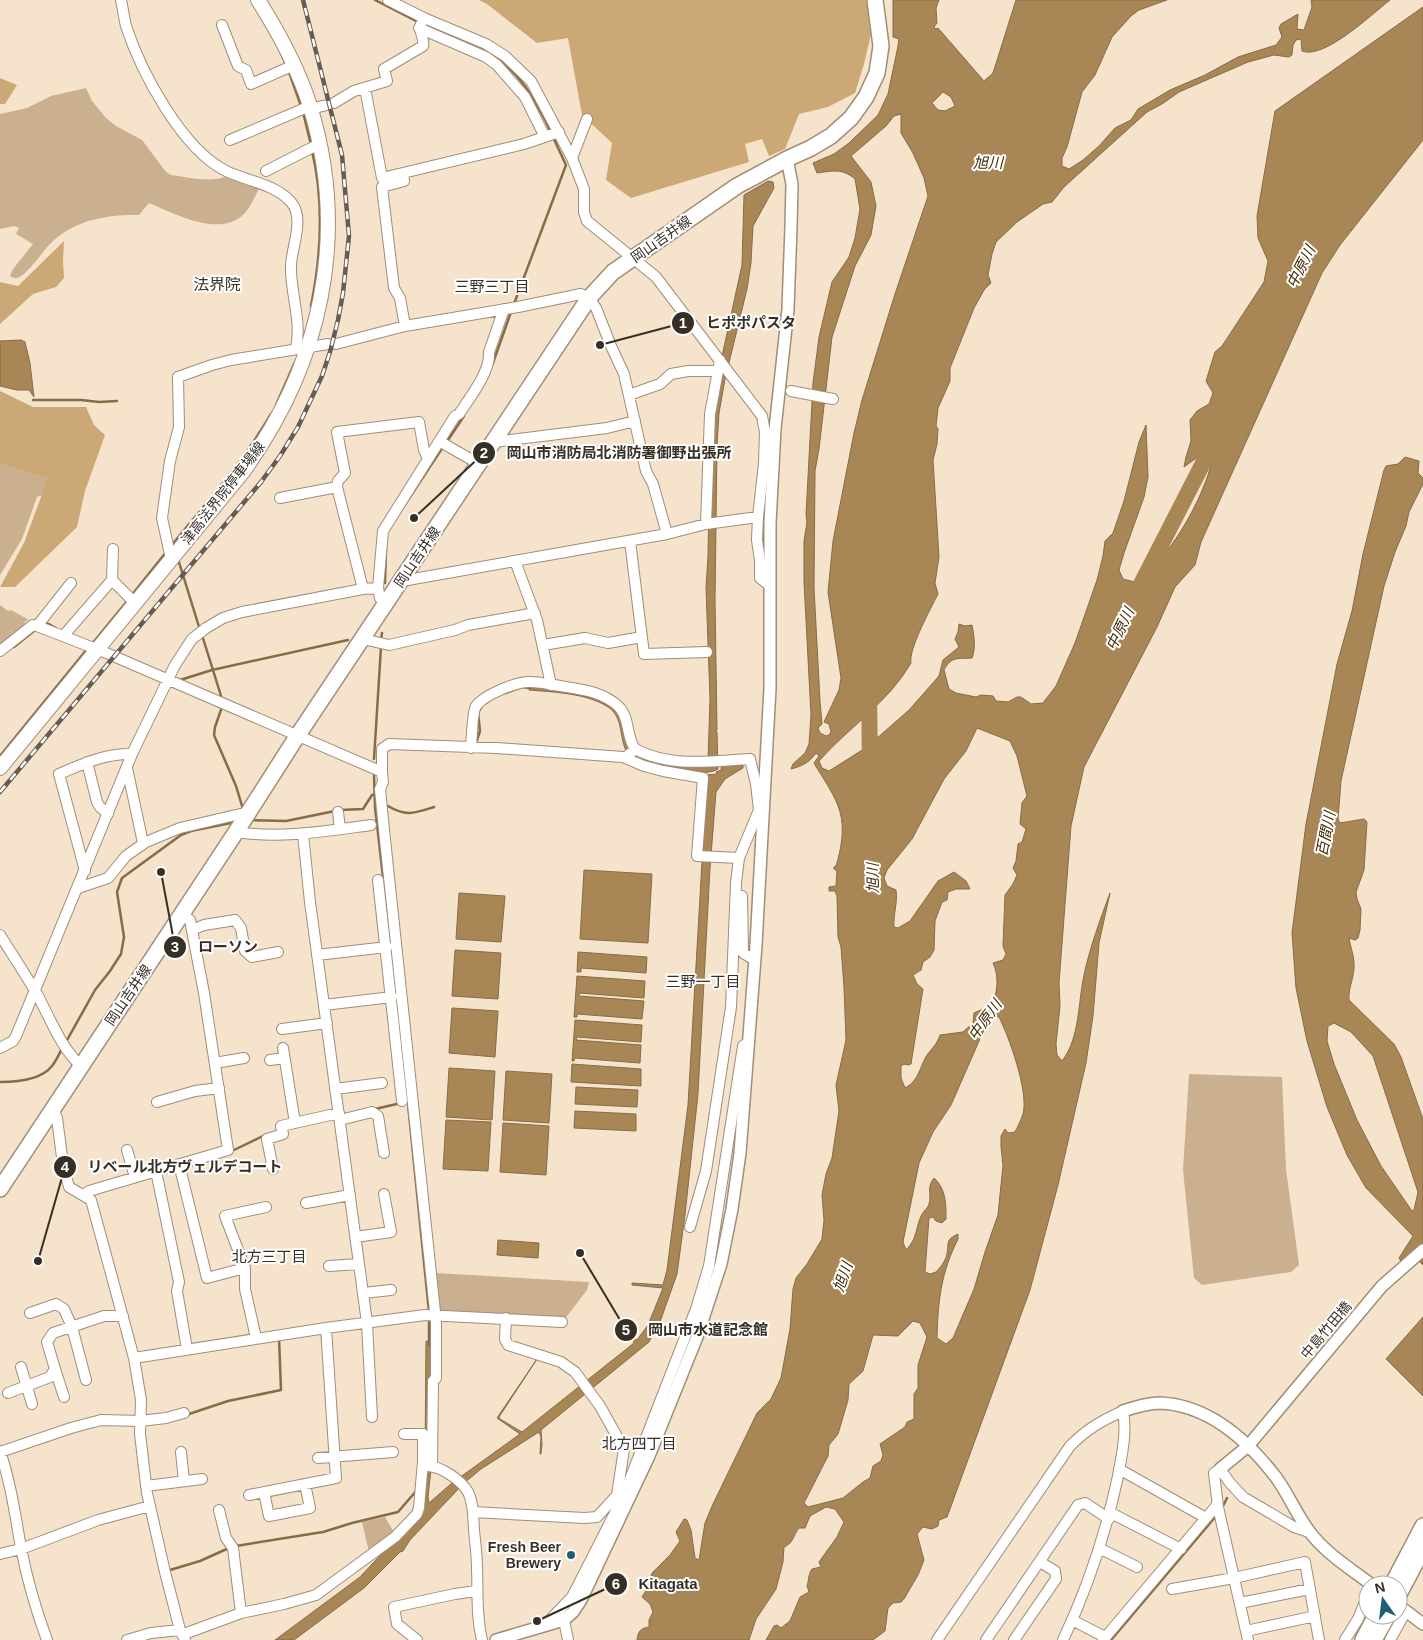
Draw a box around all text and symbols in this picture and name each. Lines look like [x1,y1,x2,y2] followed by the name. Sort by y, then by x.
[973,154,1005,171] water label: 旭川
[628,212,694,266] street label: 岡山吉井線
[1283,241,1319,291] water label: 中原川
[193,276,241,293] district label: 法界院
[454,278,530,295] district label: 三野三丁目
[671,308,806,338] callout: ヒポポパスタ
[679,314,687,331] text: 1
[706,314,796,331] text: ヒポポパスタ
[178,438,268,548] street label: 津高法界院停車場線
[471,438,741,468] callout: 岡山市消防局北消防署御野出張所
[480,444,488,461] text: 2
[506,444,732,461] text: 岡山市消防局北消防署御野出張所
[391,524,443,590] street label: 岡山吉井線
[1102,603,1138,653] water label: 中原川
[1313,808,1339,858] water label: 百間川
[864,861,881,893] water label: 旭川
[163,932,268,962] callout: ローソン
[171,938,179,955] text: 3
[198,938,258,955] text: ローソン
[102,962,154,1028] street label: 岡山吉井線
[665,973,741,990] district label: 三野一丁目
[964,995,1006,1043] water label: 中原川
[52,1152,292,1182] callout: リベール北方ヴェルデコート
[61,1158,70,1175] text: 4
[87,1158,283,1175] text: リベール北方ヴェルデコート
[231,1248,307,1265] district label: 北方三丁目
[830,1258,856,1294] water label: 旭川
[1297,1298,1355,1362] street label: 中島竹田橋
[613,1315,778,1345] callout: 岡山市水道記念館
[622,1321,630,1338] text: 5
[648,1321,768,1338] text: 岡山市水道記念館
[601,1435,677,1452] district label: 北方四丁目
[488,1539,562,1571] place label: Fresh Beer Brewery
[565,1549,577,1561] marker: Fresh Beer Brewery
[603,1569,707,1599] callout: Kitagata
[612,1575,620,1592] text: 6
[638,1575,698,1592] text: Kitagata
[1358,1575,1408,1625] north arrow
[1373,1578,1387,1596] text: N

